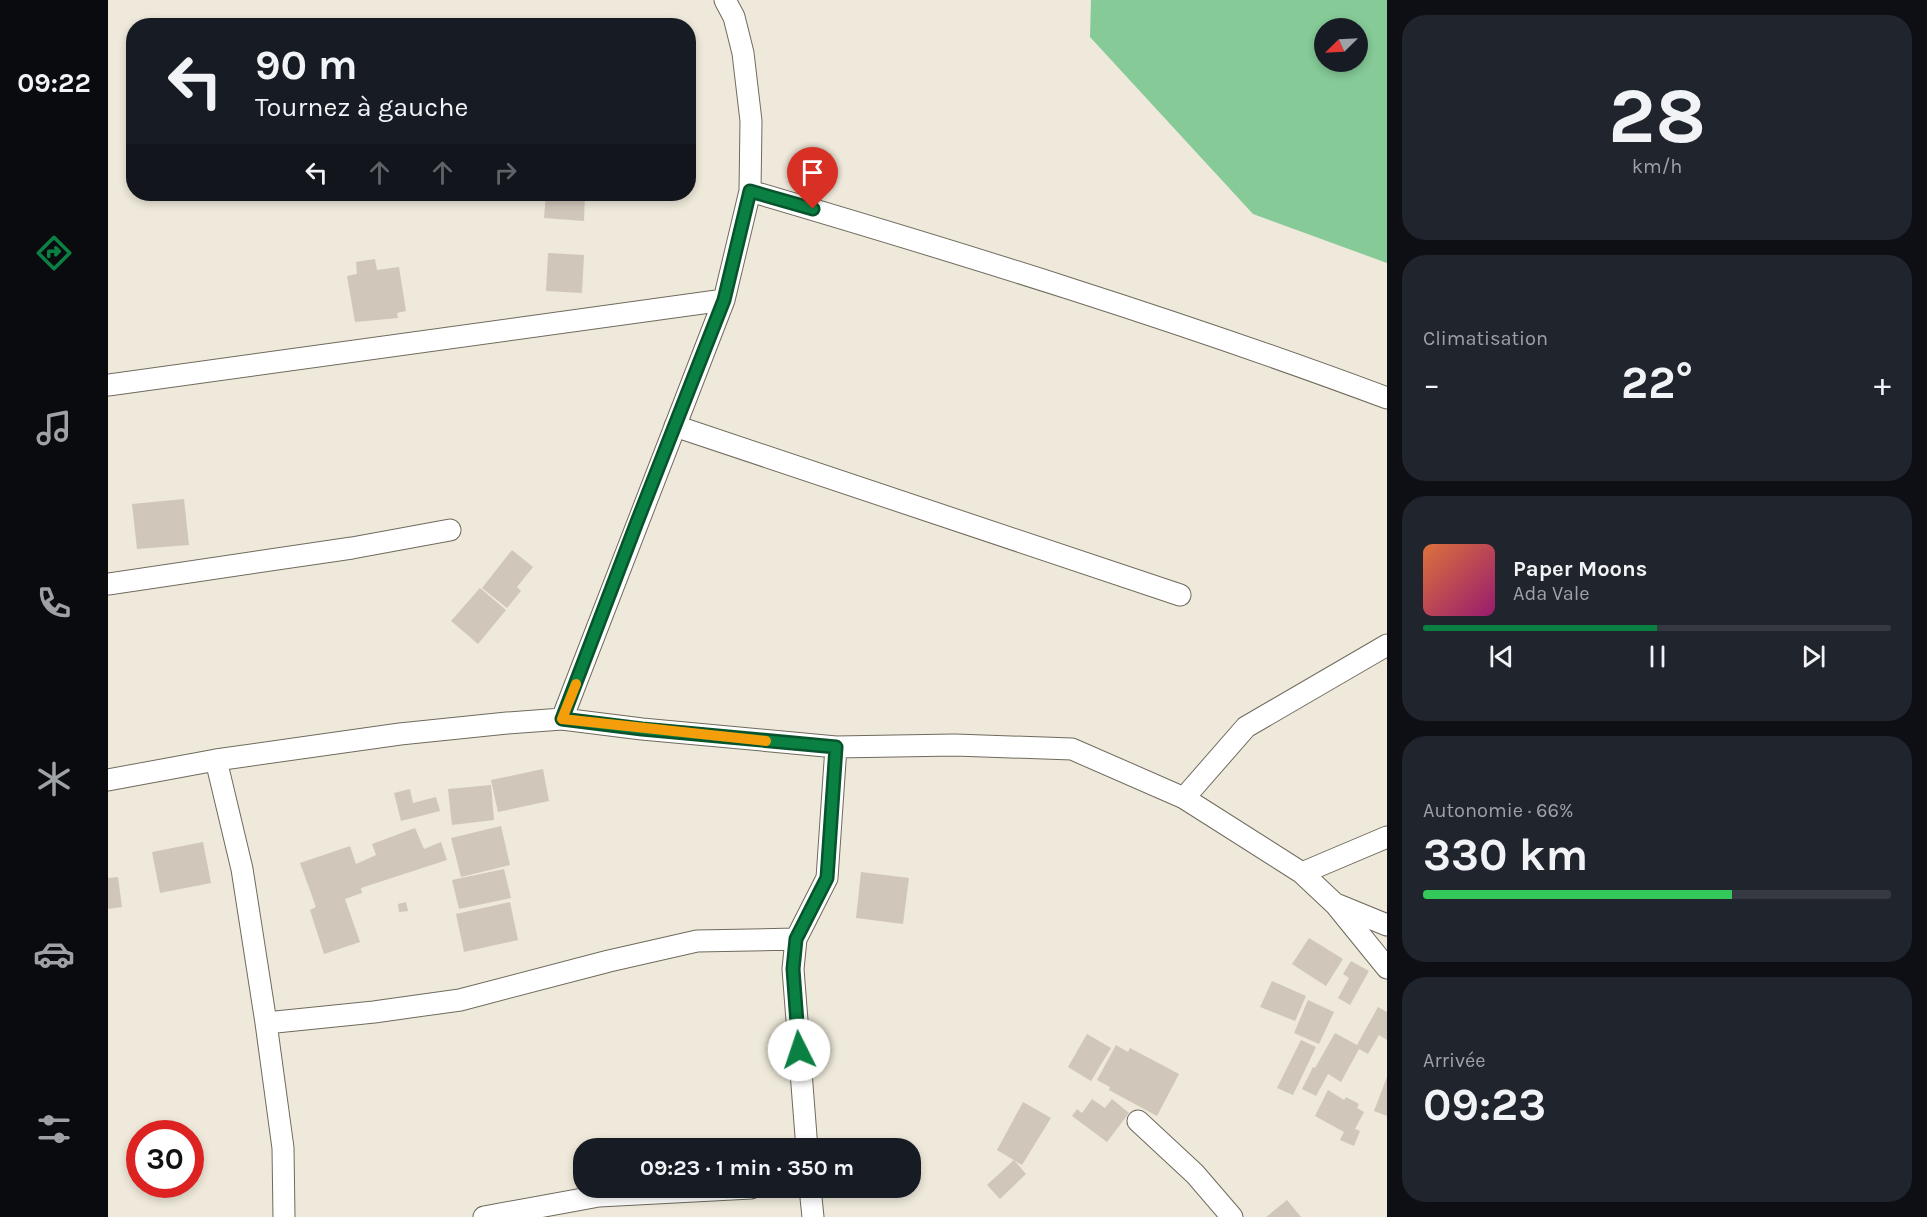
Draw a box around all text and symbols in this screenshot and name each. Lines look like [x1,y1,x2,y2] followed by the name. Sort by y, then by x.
[1314,18,1368,72] north arrow
[1314,18,1368,72] map controls
[255,40,358,90] text: 90 m
[156,42,234,120] icon: left
[17,67,91,99] text: 09:22
[1608,70,1706,162] text: 28
[255,91,468,123] text: Tournez à gauche
[787,147,838,209] pin
[1632,155,1682,178] text: km/h
[300,156,333,189] icon: left
[363,156,396,189] icon: ahead
[426,156,459,189] icon: ahead
[489,156,522,189] icon: right
[796,156,829,189] icon: arrive
[33,232,75,274] icon: directions
[1423,327,1548,350] text: Climatisation
[1621,357,1693,409] text: 22°
[1423,365,1440,403] text: −
[1874,365,1891,403] text: +
[33,407,75,449] icon: music
[1513,556,1647,582] text: Paper Moons
[33,582,75,624] icon: phone
[1513,582,1590,605] text: Ada Vale
[1485,640,1518,673] icon: previous
[1641,640,1674,673] icon: pause
[1797,640,1830,673] icon: next
[33,758,75,800] icon: climate
[1423,799,1573,822] text: Autonomie · 66%
[1423,829,1588,881] text: 330 km
[33,933,75,975] icon: car
[767,1018,831,1082] position arrow
[1423,1049,1486,1072] text: Arrivée
[1423,1079,1546,1131] text: 09:23
[33,1108,75,1150] icon: filters
[126,1120,204,1198] speed limit sign: 30
[640,1155,854,1181] text: 09:23 · 1 min · 350 m

